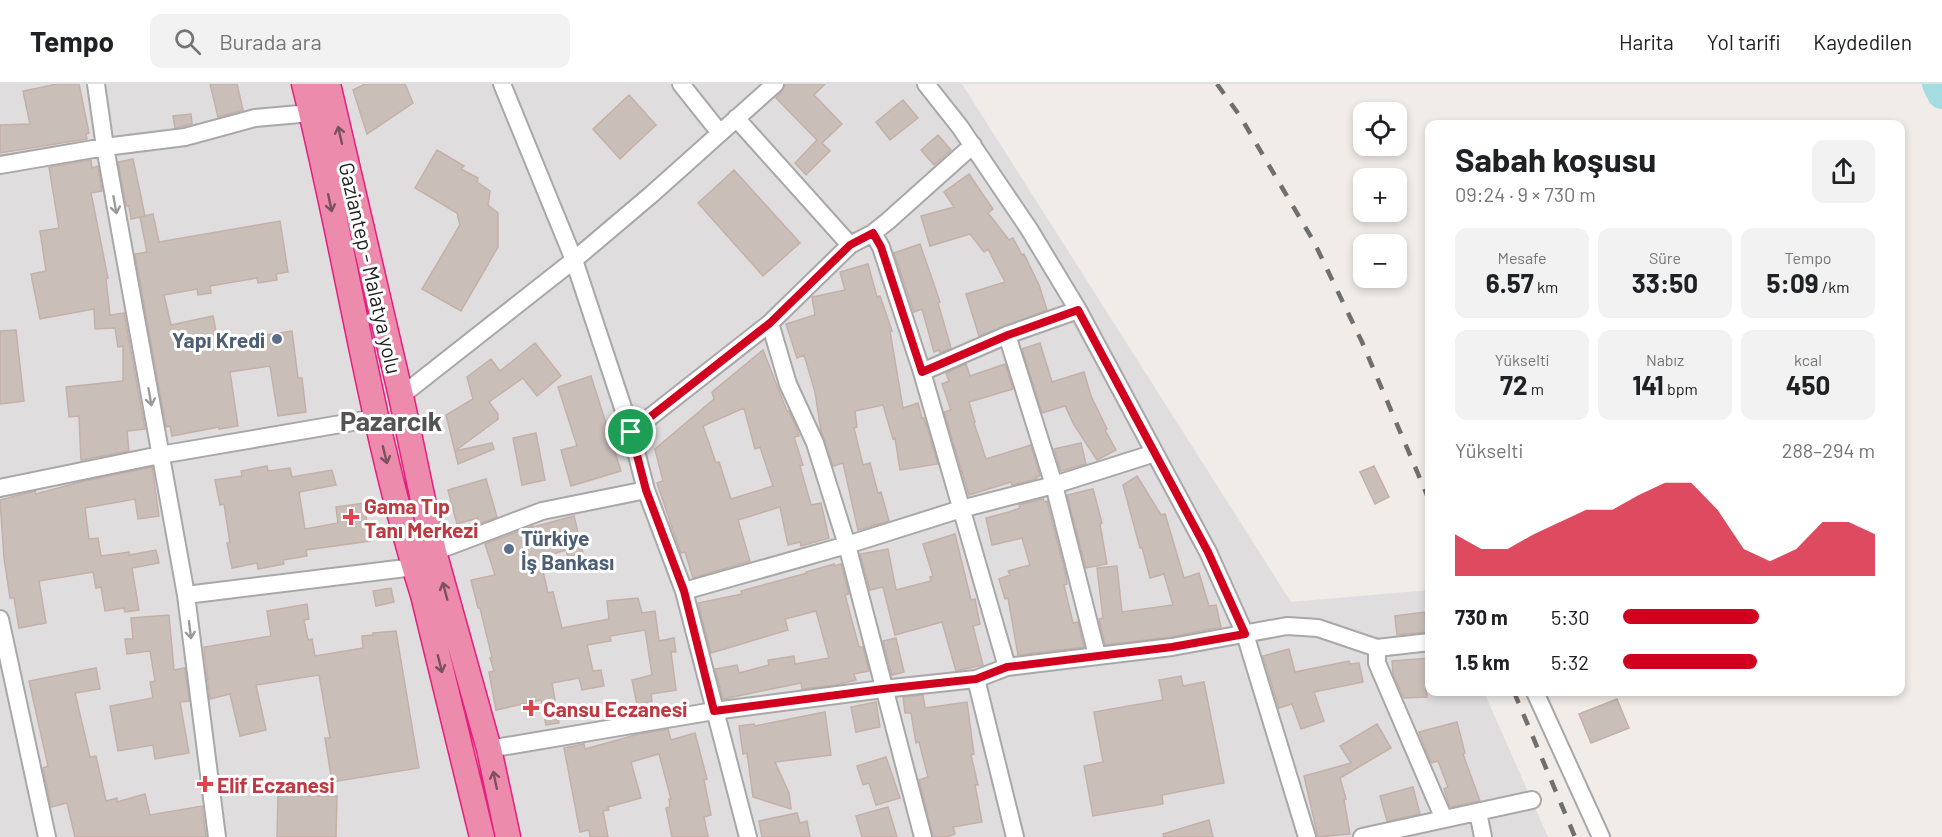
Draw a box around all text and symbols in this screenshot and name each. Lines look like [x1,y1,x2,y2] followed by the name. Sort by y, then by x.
[150,14,570,68] search box
[30,24,114,58] text: Tempo
[171,25,204,58] icon: search
[219,28,322,54] text: Burada ara
[1619,29,1674,54] text: Harita
[1707,29,1780,54] text: Yol tarifi
[1813,29,1912,54] text: Kaydedilen
[1353,102,1407,288] map controls
[1353,102,1407,156] button: locate
[334,126,346,145] one-way arrow
[1455,139,1656,179] text: Sabah koşusu
[1812,140,1875,203] button: share
[335,160,407,376] street label: Gaziantep - Malatya yolu
[1353,168,1407,222] button: +
[1455,182,1596,206] text: 09:24 · 9 × 730 m
[325,192,336,212] one-way arrow
[110,194,121,214] one-way arrow
[1353,234,1407,288] button: −
[1497,248,1547,267] text: Mesafe
[1649,248,1681,267] text: Süre
[1784,248,1832,267] text: Tempo
[1486,267,1534,298] text: 6.57
[1632,267,1698,298] text: 33:50
[1767,267,1819,298] text: 5:09
[1534,277,1558,296] text: km
[1819,277,1849,296] text: /km
[172,327,265,352] place label: Yapı Kredi
[270,332,284,346] marker: Yapı Kredi
[1495,350,1549,369] text: Yükselti
[1646,350,1684,369] text: Nabız
[1794,350,1822,369] text: kcal
[1500,369,1528,400] text: 72
[1632,369,1664,400] text: 141
[1786,369,1830,400] text: 450
[1528,379,1544,398] text: m
[1664,379,1698,398] text: bpm
[145,386,156,406] one-way arrow
[340,404,442,436] district label: Pazarcık
[605,406,656,457] pin
[614,415,647,448] icon: arrive
[1455,438,1523,462] text: Yükselti
[1782,438,1875,462] text: 288–294 m
[380,445,392,464] one-way arrow
[364,493,478,542] place label: Gama Tıp Tanı Merkezi
[342,508,360,526] marker: Gama Tıp Tanı Merkezi
[521,525,614,574] place label: Türkiye İş Bankası
[502,542,516,556] marker: Türkiye İş Bankası
[439,582,450,601] one-way arrow
[1455,605,1508,629] text: 730 m
[1551,605,1590,629] text: 5:30
[185,620,196,639] one-way arrow
[1455,650,1510,674] text: 1.5 km
[1551,650,1589,674] text: 5:32
[434,654,446,673] one-way arrow
[543,696,687,721] place label: Cansu Eczanesi
[524,701,538,715] marker: Cansu Eczanesi
[489,771,500,790] one-way arrow
[217,772,334,797] place label: Elif Eczanesi
[198,777,212,791] marker: Elif Eczanesi

